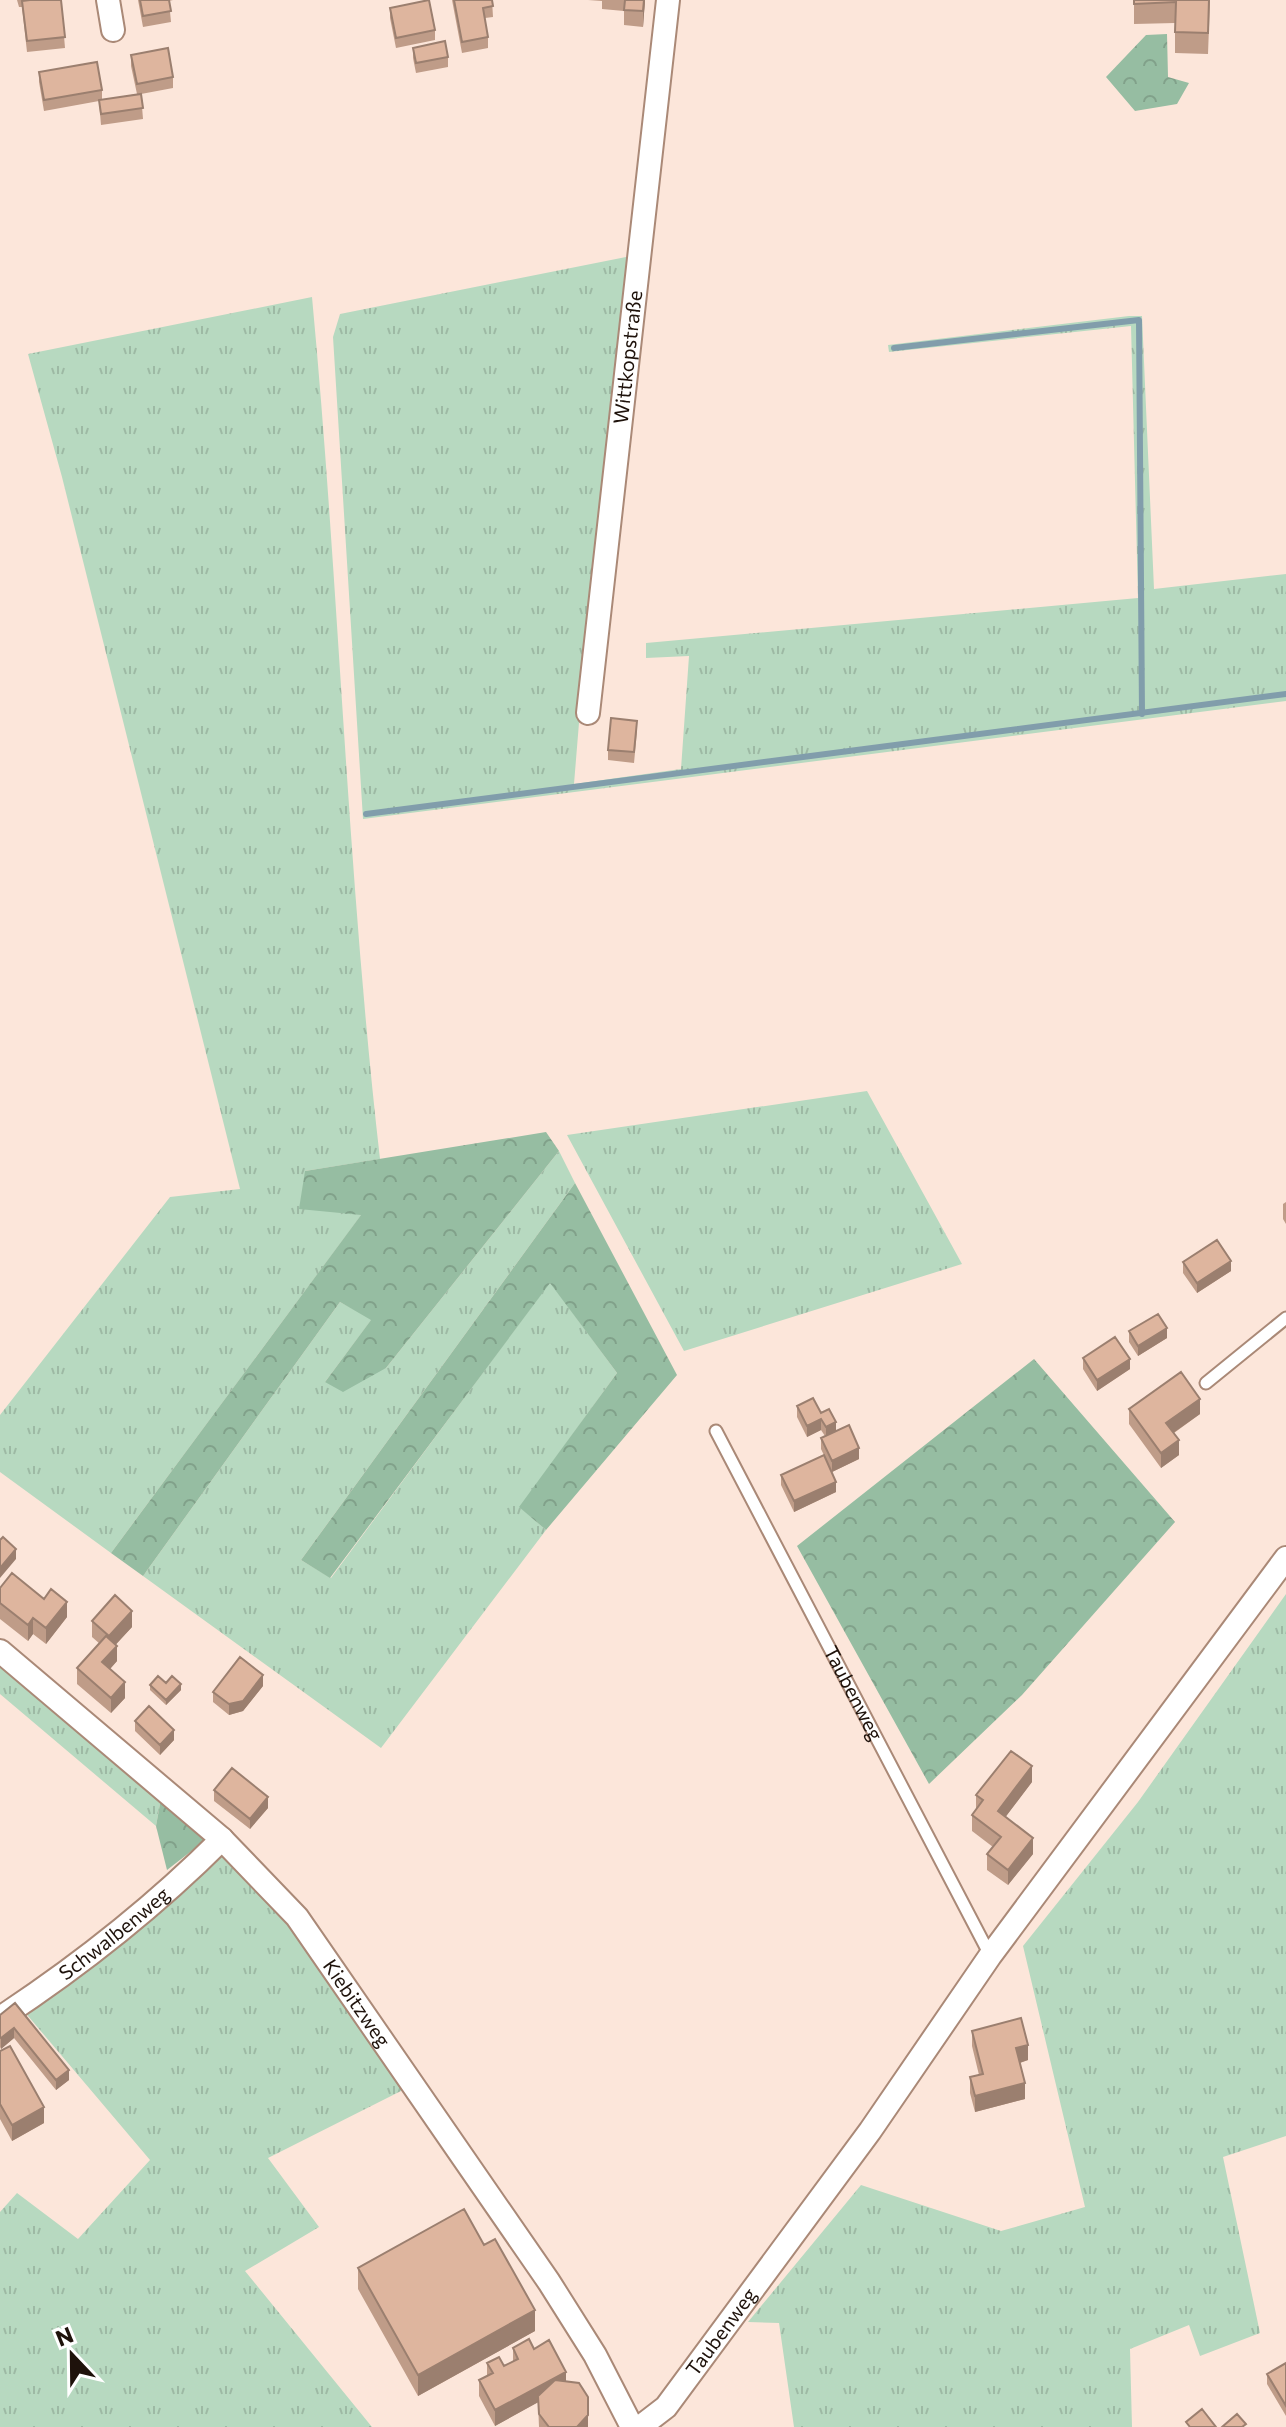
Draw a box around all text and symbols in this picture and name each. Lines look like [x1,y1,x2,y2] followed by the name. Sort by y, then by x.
[608,289,646,425] street label: Wittkopstraße
[819,1641,889,1744] street label: Taubenweg
[54,1881,174,1984] street label: Schwalbenweg
[319,1954,396,2051] street label: Kiebitzweg
[680,2283,761,2380] street label: Taubenweg
[32,2315,112,2395] north arrow
[52,2320,77,2352] text: N

